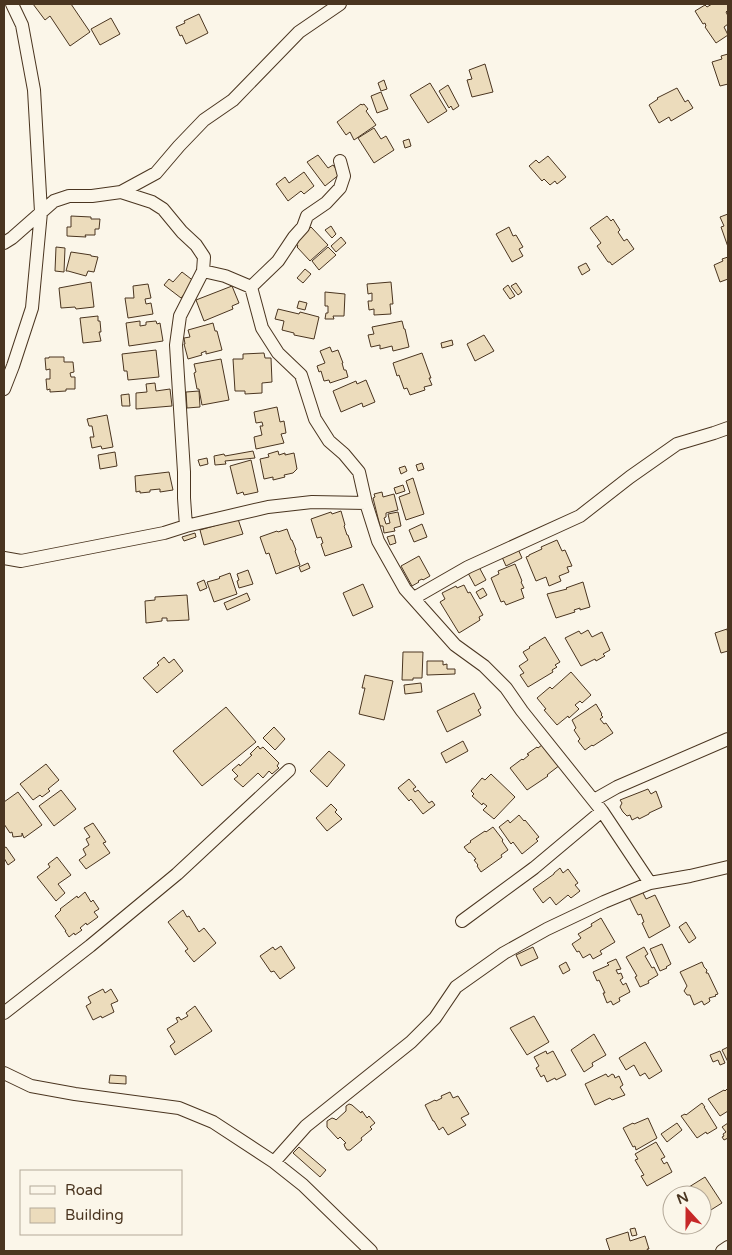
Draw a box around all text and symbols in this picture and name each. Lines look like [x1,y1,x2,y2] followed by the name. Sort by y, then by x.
[20,1170,182,1235] legend
[65,1181,103,1199] text: Road
[662,1185,712,1235] north arrow
[674,1188,691,1208] text: N
[65,1206,124,1224] text: Building

